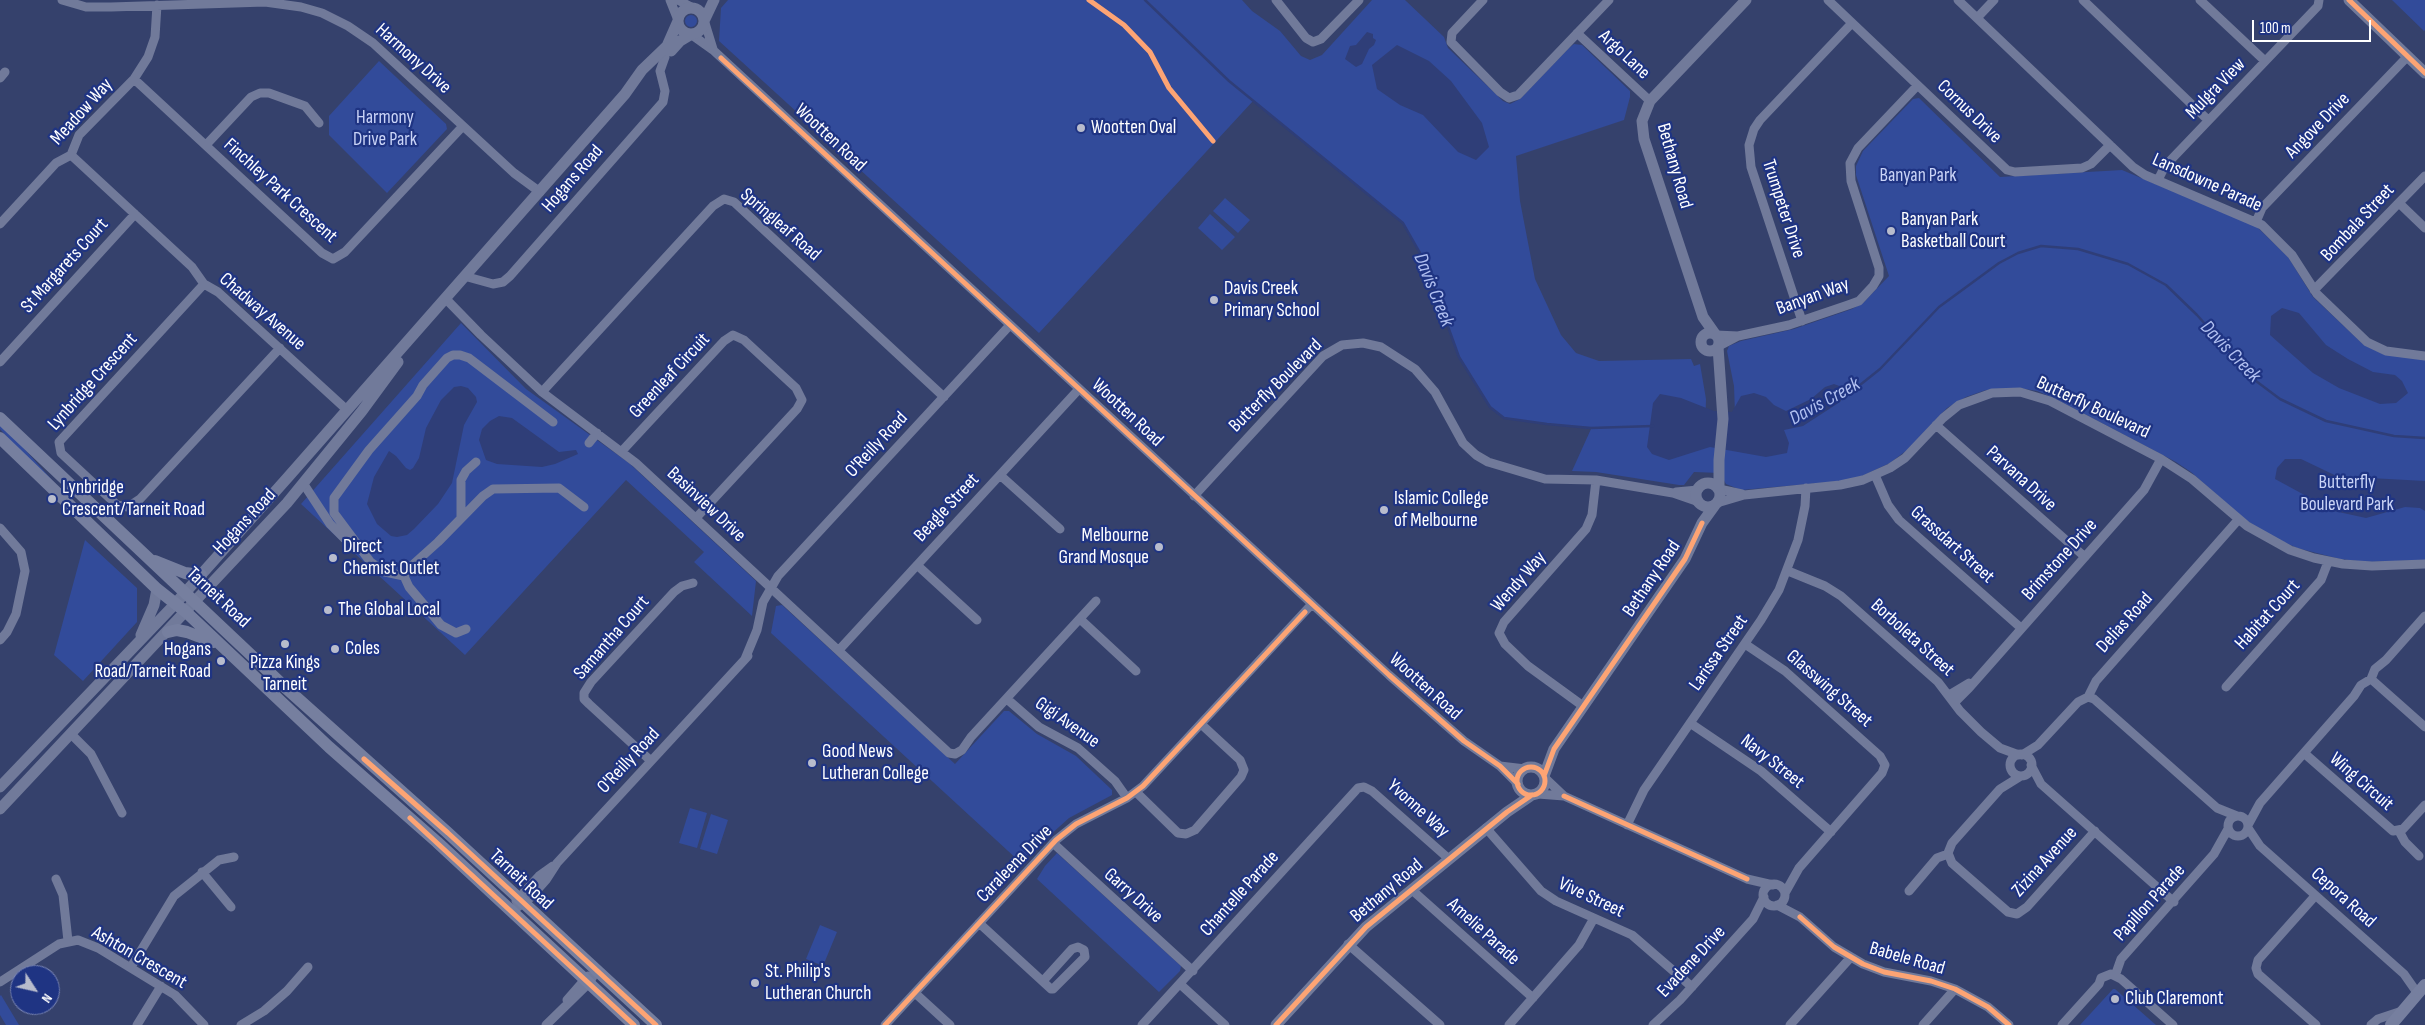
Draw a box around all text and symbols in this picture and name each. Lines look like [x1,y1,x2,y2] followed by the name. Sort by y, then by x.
[2255,10,2374,42] scale bar
[370,19,456,99] street label: Harmony Drive
[2260,19,2291,38] text: 100 m
[1594,26,1654,84] street label: Argo Lane
[2181,54,2251,124] street label: Mulgra View
[46,74,118,150] street label: Meadow Way
[1932,76,2006,148] street label: Cornus Drive
[2281,88,2355,164] street label: Angove Drive
[789,99,871,177] street label: Wootten Road
[353,107,417,151] park label: Harmony Drive Park
[1091,117,1176,139] place label: Wootten Oval
[1651,121,1697,211] street label: Bethany Road
[1075,122,1087,134] marker: Wootten Oval
[218,134,342,248] street label: Finchley Park Crescent
[538,141,608,217] street label: Hogans Road
[2149,149,2265,217] street label: Lansdowne Parade
[1756,157,1810,261] street label: Trumpeter Drive
[1879,165,1957,187] park label: Banyan Park
[2316,180,2400,266] street label: Bombala Street
[735,184,825,266] street label: Springleaf Road
[1901,209,2006,253] place label: Banyan Park Basketball Court
[16,214,114,318] street label: St Margarets Court
[1885,225,1897,237] marker: Banyan Park Basketball Court
[1407,250,1459,330] water label: Davis Creek
[214,268,310,356] street label: Chadway Avenue
[1773,273,1853,321] street label: Banyan Way
[1224,278,1320,322] place label: Davis Creek Primary School
[1208,294,1220,306] marker: Davis Creek Primary School
[2195,316,2265,388] water label: Davis Creek
[43,329,143,435] street label: Lynbridge Crescent
[625,329,715,423] street label: Greenleaf Circuit
[1225,335,1327,437] street label: Butterfly Boulevard
[2033,372,2153,444] street label: Butterfly Boulevard
[1786,373,1864,431] water label: Davis Creek
[1086,374,1168,452] street label: Wootten Road
[841,408,913,482] street label: O'Reilly Road
[1981,442,2061,516] street label: Parvana Drive
[662,463,750,547] street label: Basinview Drive
[910,469,984,547] street label: Beagle Street
[2300,472,2394,516] park label: Butterfly Boulevard Park
[62,477,205,521] place label: Lynbridge Crescent/Tarneit Road
[209,484,281,560] street label: Hogans Road
[1394,488,1489,532] place label: Islamic College of Melbourne
[46,493,58,505] marker: Lynbridge Crescent/Tarneit Road
[1905,501,1999,589] street label: Grassdart Street
[1378,504,1390,516] marker: Islamic College of Melbourne
[2017,514,2103,606] street label: Brimstone Drive
[1058,525,1149,569] place label: Melbourne Grand Mosque
[343,536,439,580] place label: Direct Chemist Outlet
[1618,536,1686,622] street label: Bethany Road
[1153,541,1165,553] marker: Melbourne Grand Mosque
[1487,547,1551,617] street label: Wendy Way
[327,552,339,564] marker: Direct Chemist Outlet
[181,563,255,633] street label: Tarneit Road
[2231,575,2305,655] street label: Habitat Court
[2092,588,2158,658] street label: Delias Road
[569,591,655,685] street label: Samantha Court
[1865,594,1959,682] street label: Borboleta Street
[338,599,440,621] place label: The Global Local
[322,604,334,616] marker: The Global Local
[1685,611,1753,695] street label: Larissa Street
[279,638,291,650] marker: Pizza Kings Tarneit
[345,638,380,660] place label: Coles
[94,639,211,683] place label: Hogans Road/Tarneit Road
[329,643,341,655] marker: Coles
[1781,645,1877,733] street label: Glasswing Street
[1384,649,1466,725] street label: Wootten Road
[250,652,320,696] place label: Pizza Kings Tarneit
[215,655,227,667] marker: Hogans Road/Tarneit Road
[1030,693,1104,753] street label: Gigi Avenue
[593,724,665,798] street label: O'Reilly Road
[1736,730,1808,794] street label: Navy Street
[822,741,929,785] place label: Good News Lutheran College
[2324,748,2398,816] street label: Wing Circuit
[806,757,818,769] marker: Good News Lutheran College
[1382,775,1454,843] street label: Yvonne Way
[972,820,1058,908] street label: Caraleena Drive
[2008,822,2082,902] street label: Zizina Avenue
[484,845,558,915] street label: Tarneit Road
[1196,847,1284,941] street label: Chantelle Parade
[1346,854,1428,928] street label: Bethany Road
[2110,860,2190,946] street label: Papillon Parade
[2306,863,2380,933] street label: Cepora Road
[1099,864,1167,928] street label: Garry Drive
[1554,873,1628,923] street label: Vive Street
[1442,894,1524,970] street label: Amelie Parade
[1653,921,1731,1003] street label: Evadene Drive
[87,922,191,994] street label: Ashton Crescent
[1867,937,1947,981] street label: Babele Road
[765,961,871,1005] place label: St. Philip's Lutheran Church
[10,965,60,1015] north arrow
[749,977,761,989] marker: St. Philip's Lutheran Church
[2125,988,2224,1010] place label: Club Claremont
[38,990,56,1006] text: N
[2109,993,2121,1005] marker: Club Claremont

